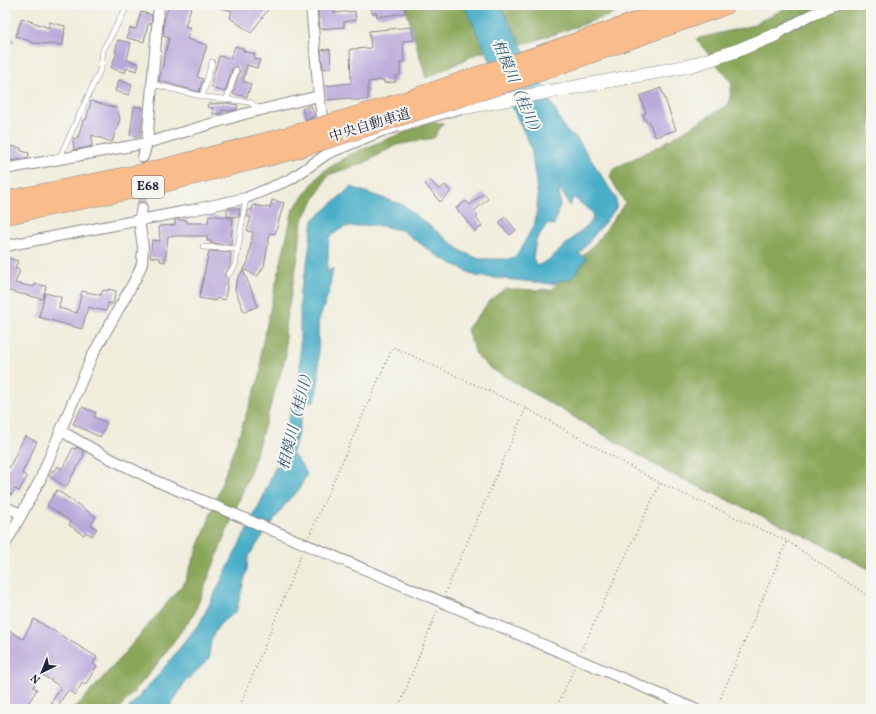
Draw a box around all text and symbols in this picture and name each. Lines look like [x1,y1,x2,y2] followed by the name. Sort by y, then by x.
[486,37,546,141] water label: 相模川（桂川）
[327,105,413,147] street label: 中央自動車道
[132,176,164,198] road number: E68
[274,366,320,472] water label: 相模川（桂川）
[22,652,62,692] north arrow
[28,670,44,686] text: N

